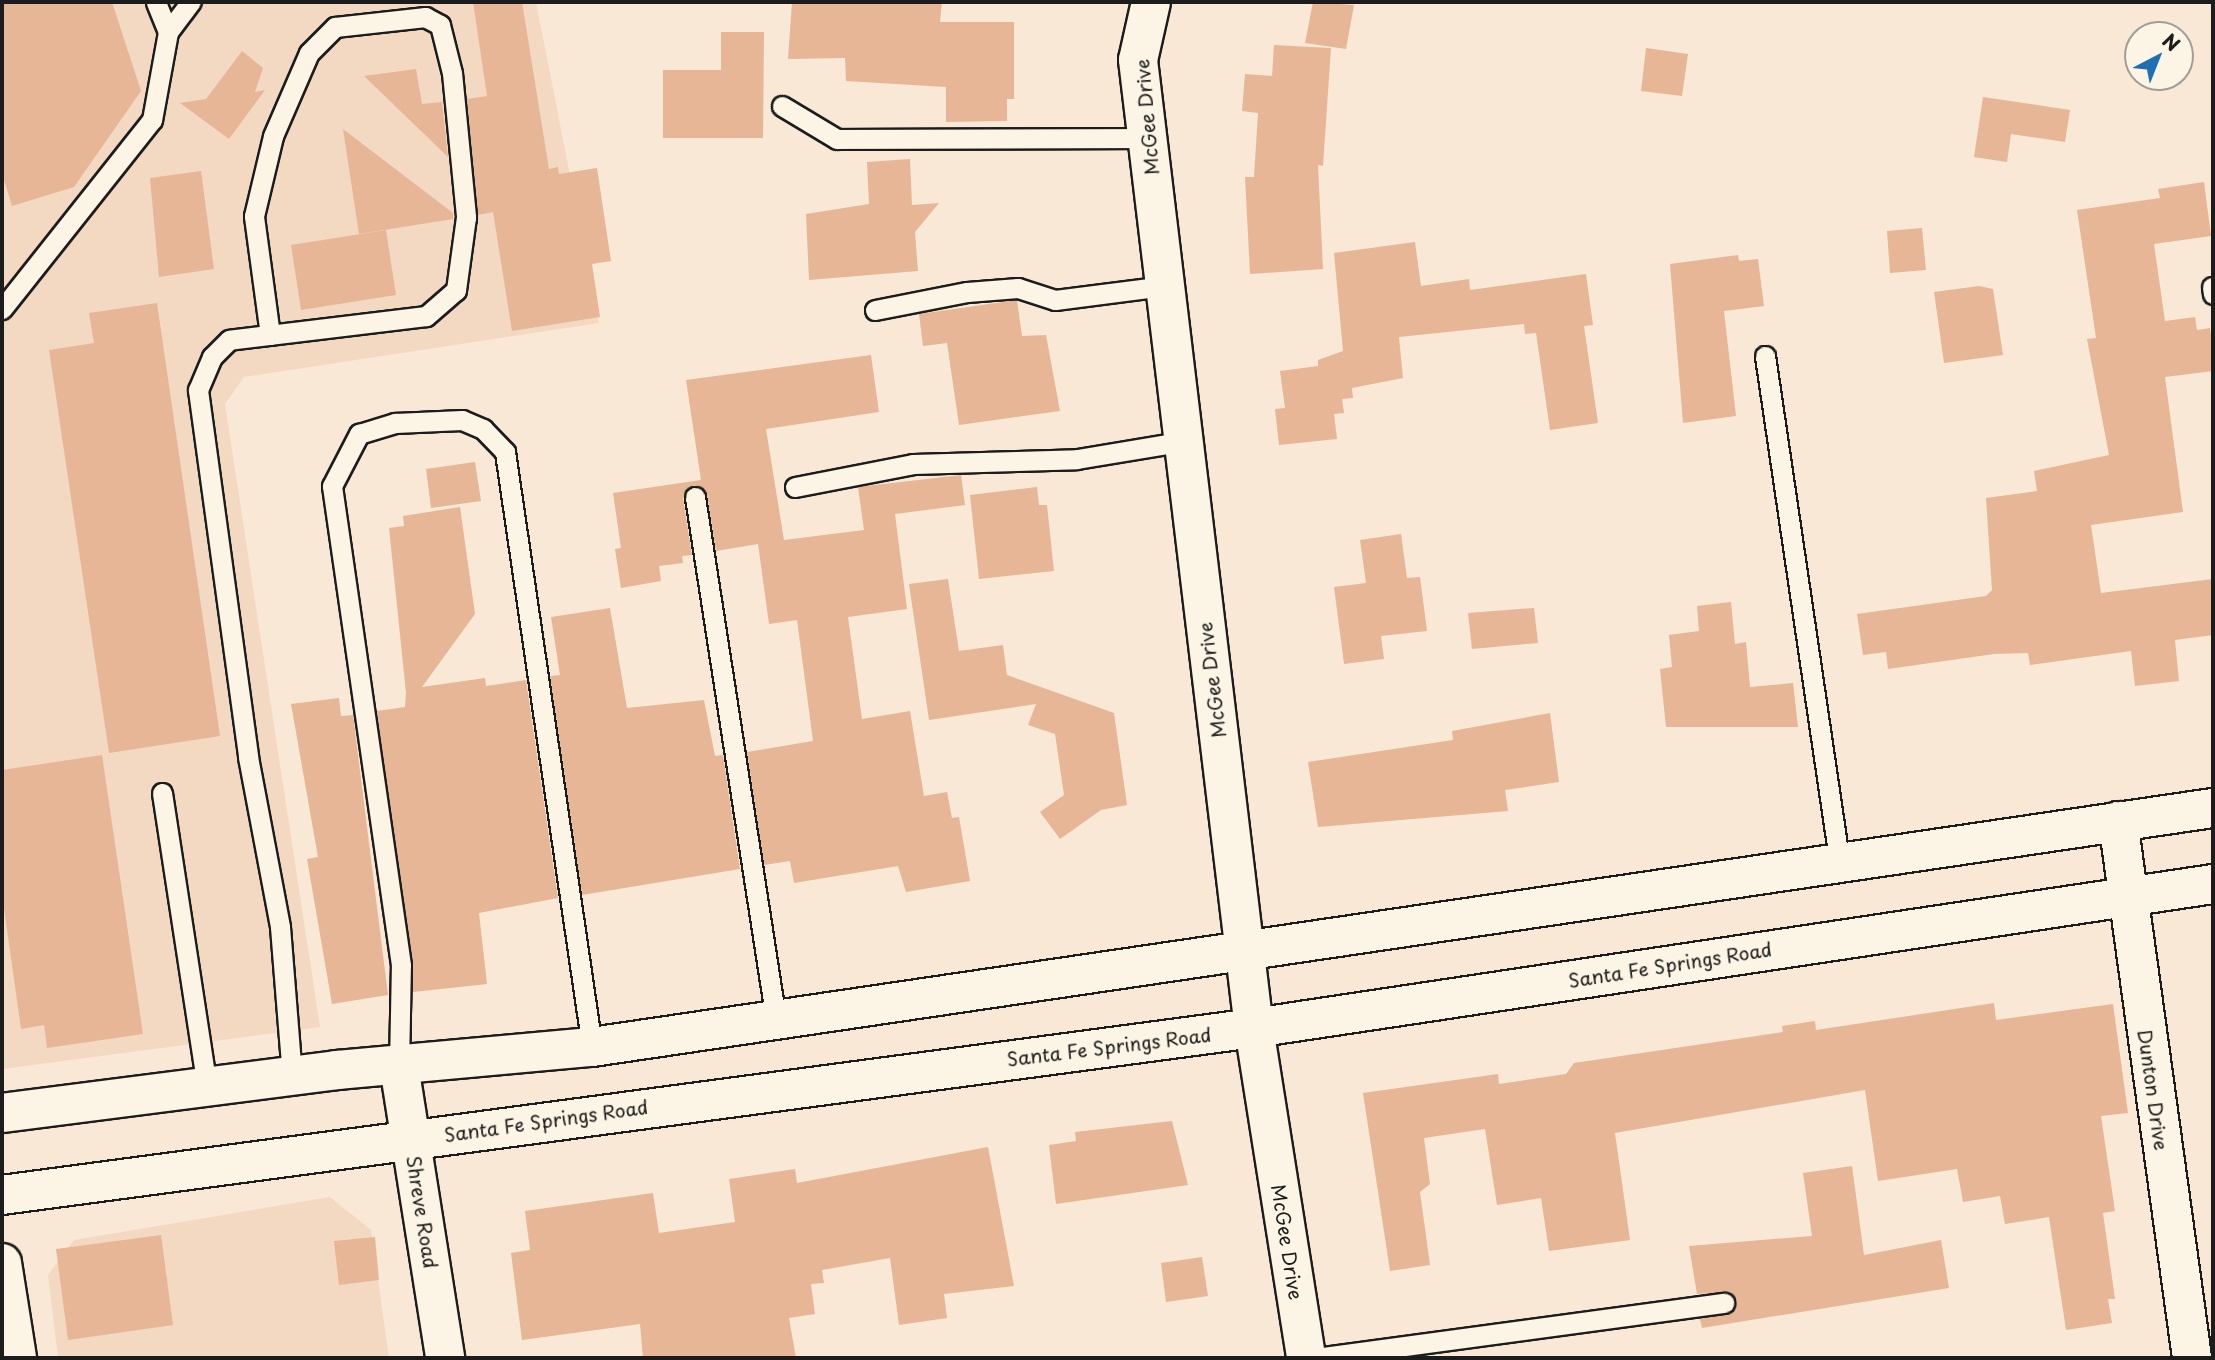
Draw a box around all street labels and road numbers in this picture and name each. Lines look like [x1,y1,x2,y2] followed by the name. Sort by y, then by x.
[1130,57,1164,177] street label: McGee Drive
[1193,620,1231,740] street label: McGee Drive
[1566,938,1774,992] street label: Santa Fe Springs Road
[1005,1023,1213,1071] street label: Santa Fe Springs Road
[2133,1028,2173,1152] street label: Dunton Drive
[442,1095,650,1147] street label: Santa Fe Springs Road
[402,1154,442,1270] street label: Shreve Road
[1266,1182,1308,1302] street label: McGee Drive

